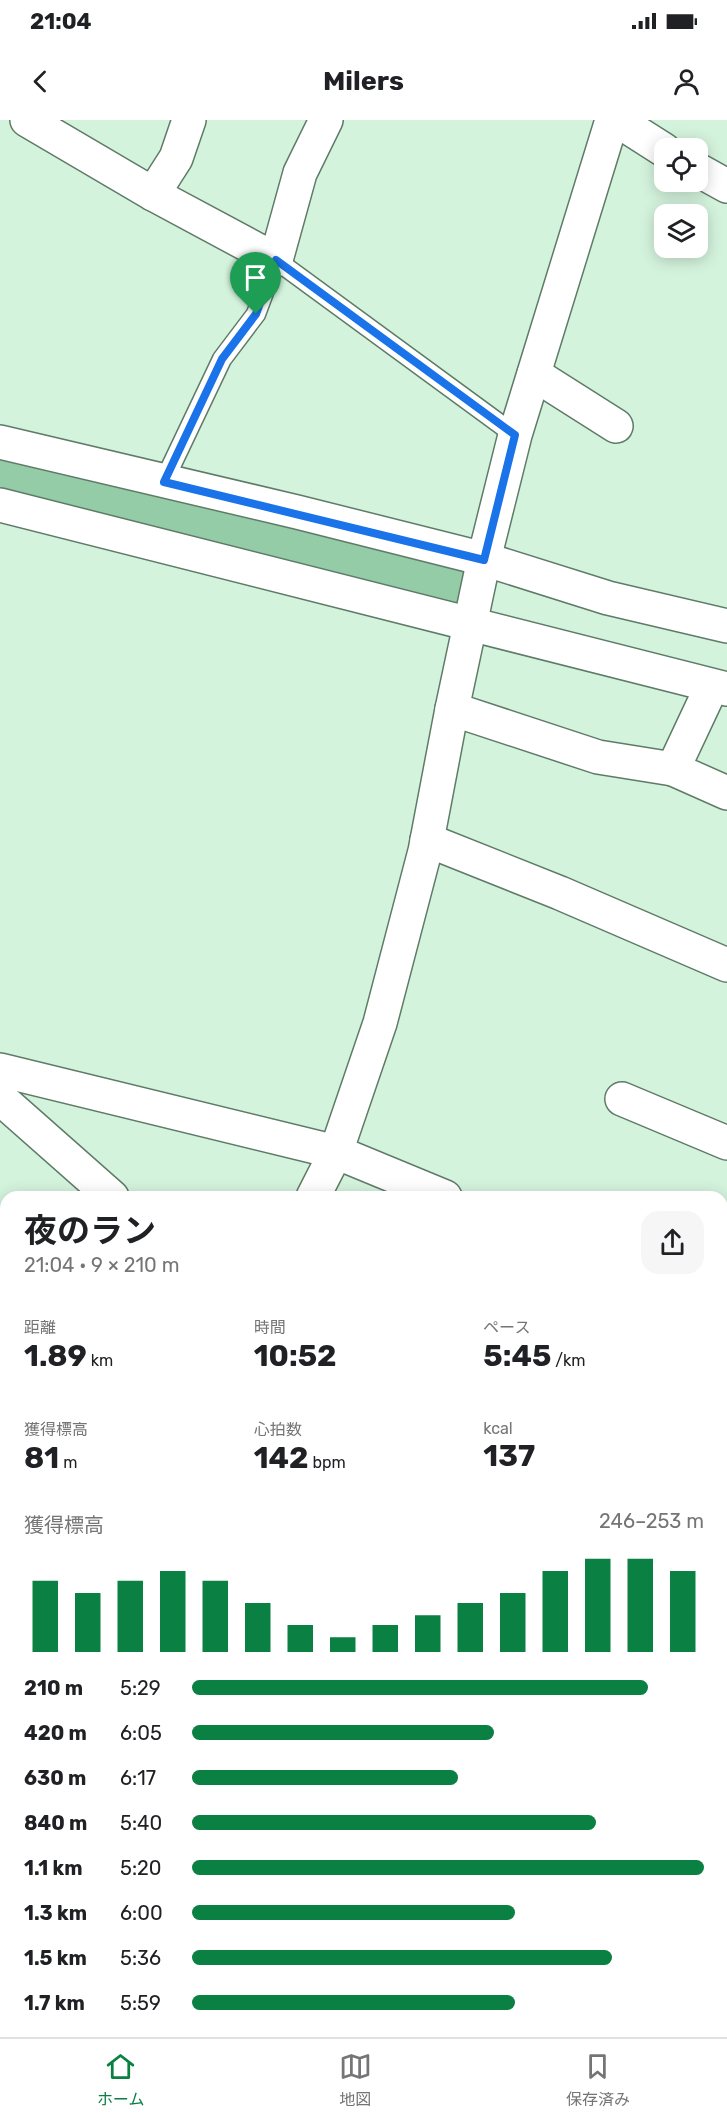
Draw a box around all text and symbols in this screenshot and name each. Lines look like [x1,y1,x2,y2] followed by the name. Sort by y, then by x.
[30,8,92,35] text: 21:04
[24,65,57,98] icon: back
[323,65,404,97] text: Milers
[670,65,703,98] icon: person
[654,138,708,258] map controls
[654,138,708,192] button: locate
[654,204,708,258] button: layers
[230,252,281,314] pin
[239,261,272,294] icon: arrive
[24,1211,156,1250] text: 夜のラン
[641,1211,704,1274] button: share
[24,1253,179,1277] text: 21:04 · 9 × 210 m
[24,1318,56,1337] text: 距離
[254,1318,286,1337] text: 時間
[483,1318,531,1337] text: ペース
[24,1338,87,1374] text: 1.89
[254,1338,337,1374] text: 10:52
[483,1338,551,1374] text: 5:45
[87,1351,113,1370] text: km
[551,1351,585,1370] text: /km
[483,1419,513,1438] text: kcal
[24,1420,88,1439] text: 獲得標高
[254,1420,302,1439] text: 心拍数
[483,1438,535,1474] text: 137
[24,1440,59,1476] text: 81
[254,1440,309,1476] text: 142
[59,1453,77,1472] text: m
[309,1453,346,1472] text: bpm
[599,1509,704,1533] text: 246–253 m
[24,1513,104,1537] text: 獲得標高
[24,1676,83,1700] text: 210 m
[120,1676,161,1700] text: 5:29
[24,1721,87,1745] text: 420 m
[120,1721,162,1745] text: 6:05
[24,1766,86,1790] text: 630 m
[120,1766,156,1790] text: 6:17
[24,1811,87,1835] text: 840 m
[120,1811,162,1835] text: 5:40
[24,1856,83,1880] text: 1.1 km
[120,1856,161,1880] text: 5:20
[24,1901,87,1925] text: 1.3 km
[120,1901,163,1925] text: 6:00
[24,1946,87,1970] text: 1.5 km
[120,1946,161,1970] text: 5:36
[24,1991,85,2015] text: 1.7 km
[120,1991,161,2015] text: 5:59
[97,2050,145,2110] tab: ホーム
[339,2050,372,2110] tab: 地図
[566,2050,630,2110] tab: 保存済み

